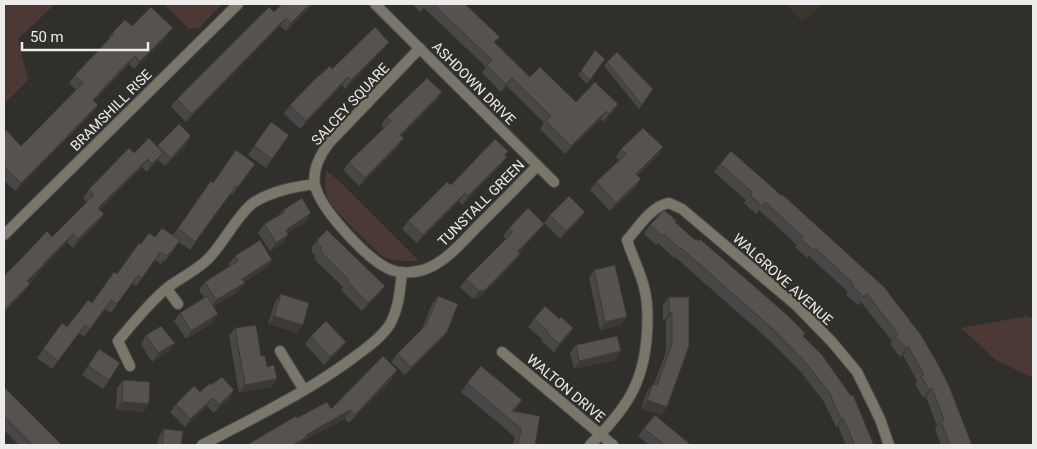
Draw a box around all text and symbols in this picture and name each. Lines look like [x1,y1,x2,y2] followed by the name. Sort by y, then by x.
[22,20,149,52] scale bar
[30,28,64,46] text: 50 m
[429,38,519,128] street label: ASHDOWN DRIVE
[308,60,392,148] street label: SALCEY SQUARE
[67,66,155,154] street label: BRAMSHILL RISE
[435,157,527,249] street label: TUNSTALL GREEN
[730,230,836,328] street label: WALGROVE AVENUE
[524,351,608,425] street label: WALTON DRIVE

